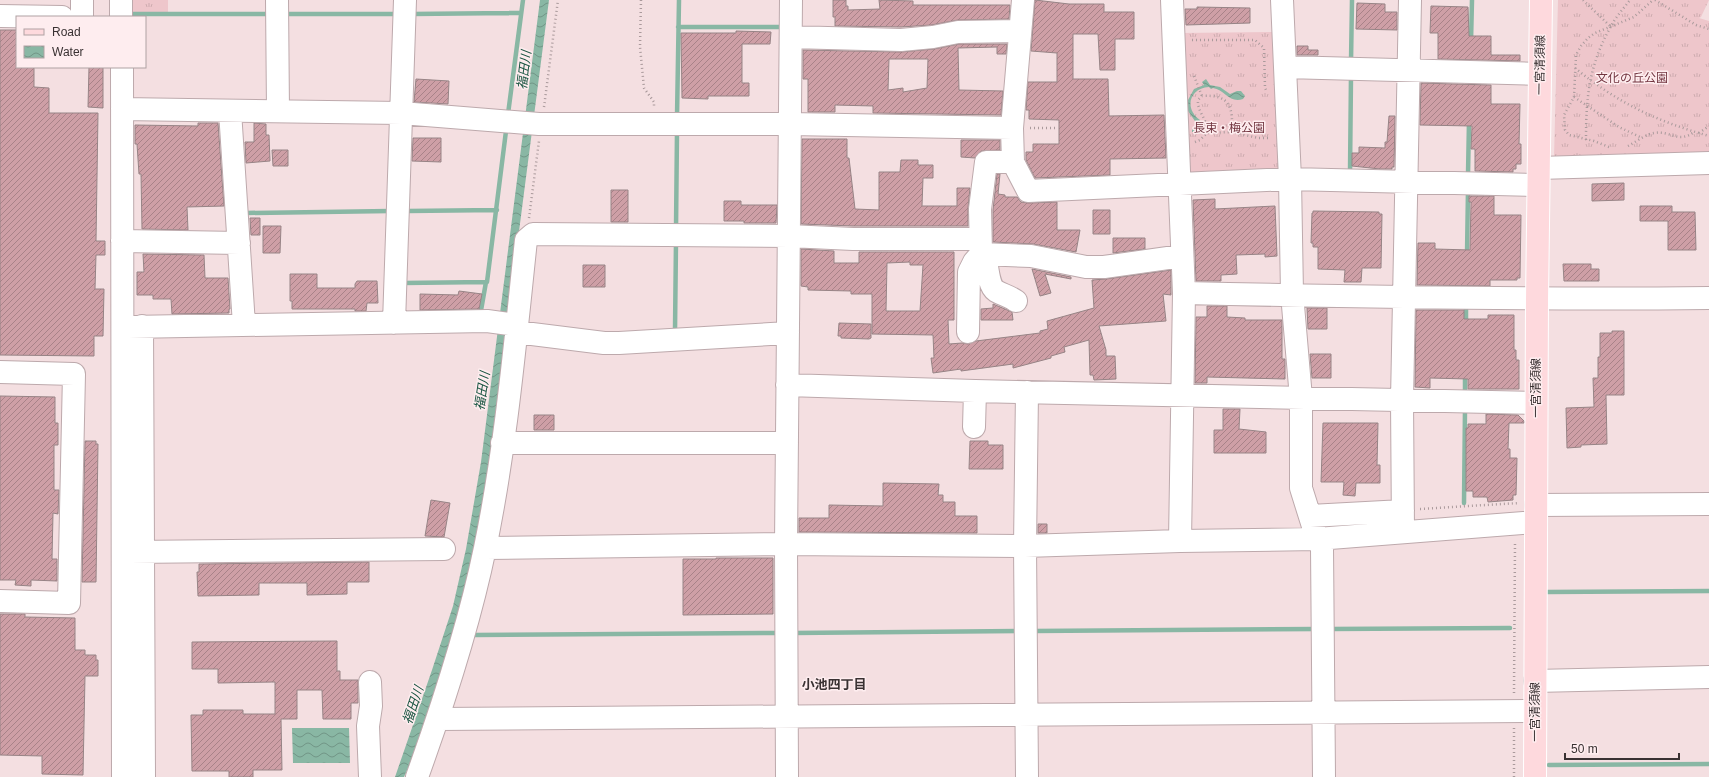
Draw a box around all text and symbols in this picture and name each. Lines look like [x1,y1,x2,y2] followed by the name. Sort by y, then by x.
[16,16,146,68] legend
[52,25,81,39] text: Road
[1532,35,1548,95] street label: 一宮清須線
[52,45,84,59] text: Water
[514,48,534,90] water label: 福田川
[1596,71,1668,85] park label: 文化の丘公園
[1193,121,1265,135] park label: 長束・梅公園
[1529,358,1543,418] street label: 一宮清須線
[472,369,493,411] water label: 福田川
[801,677,867,692] district label: 小池四丁目
[400,682,427,726] water label: 福田川
[1528,682,1542,742] street label: 一宮清須線
[1565,735,1679,761] scale bar
[1571,742,1598,756] text: 50 m

